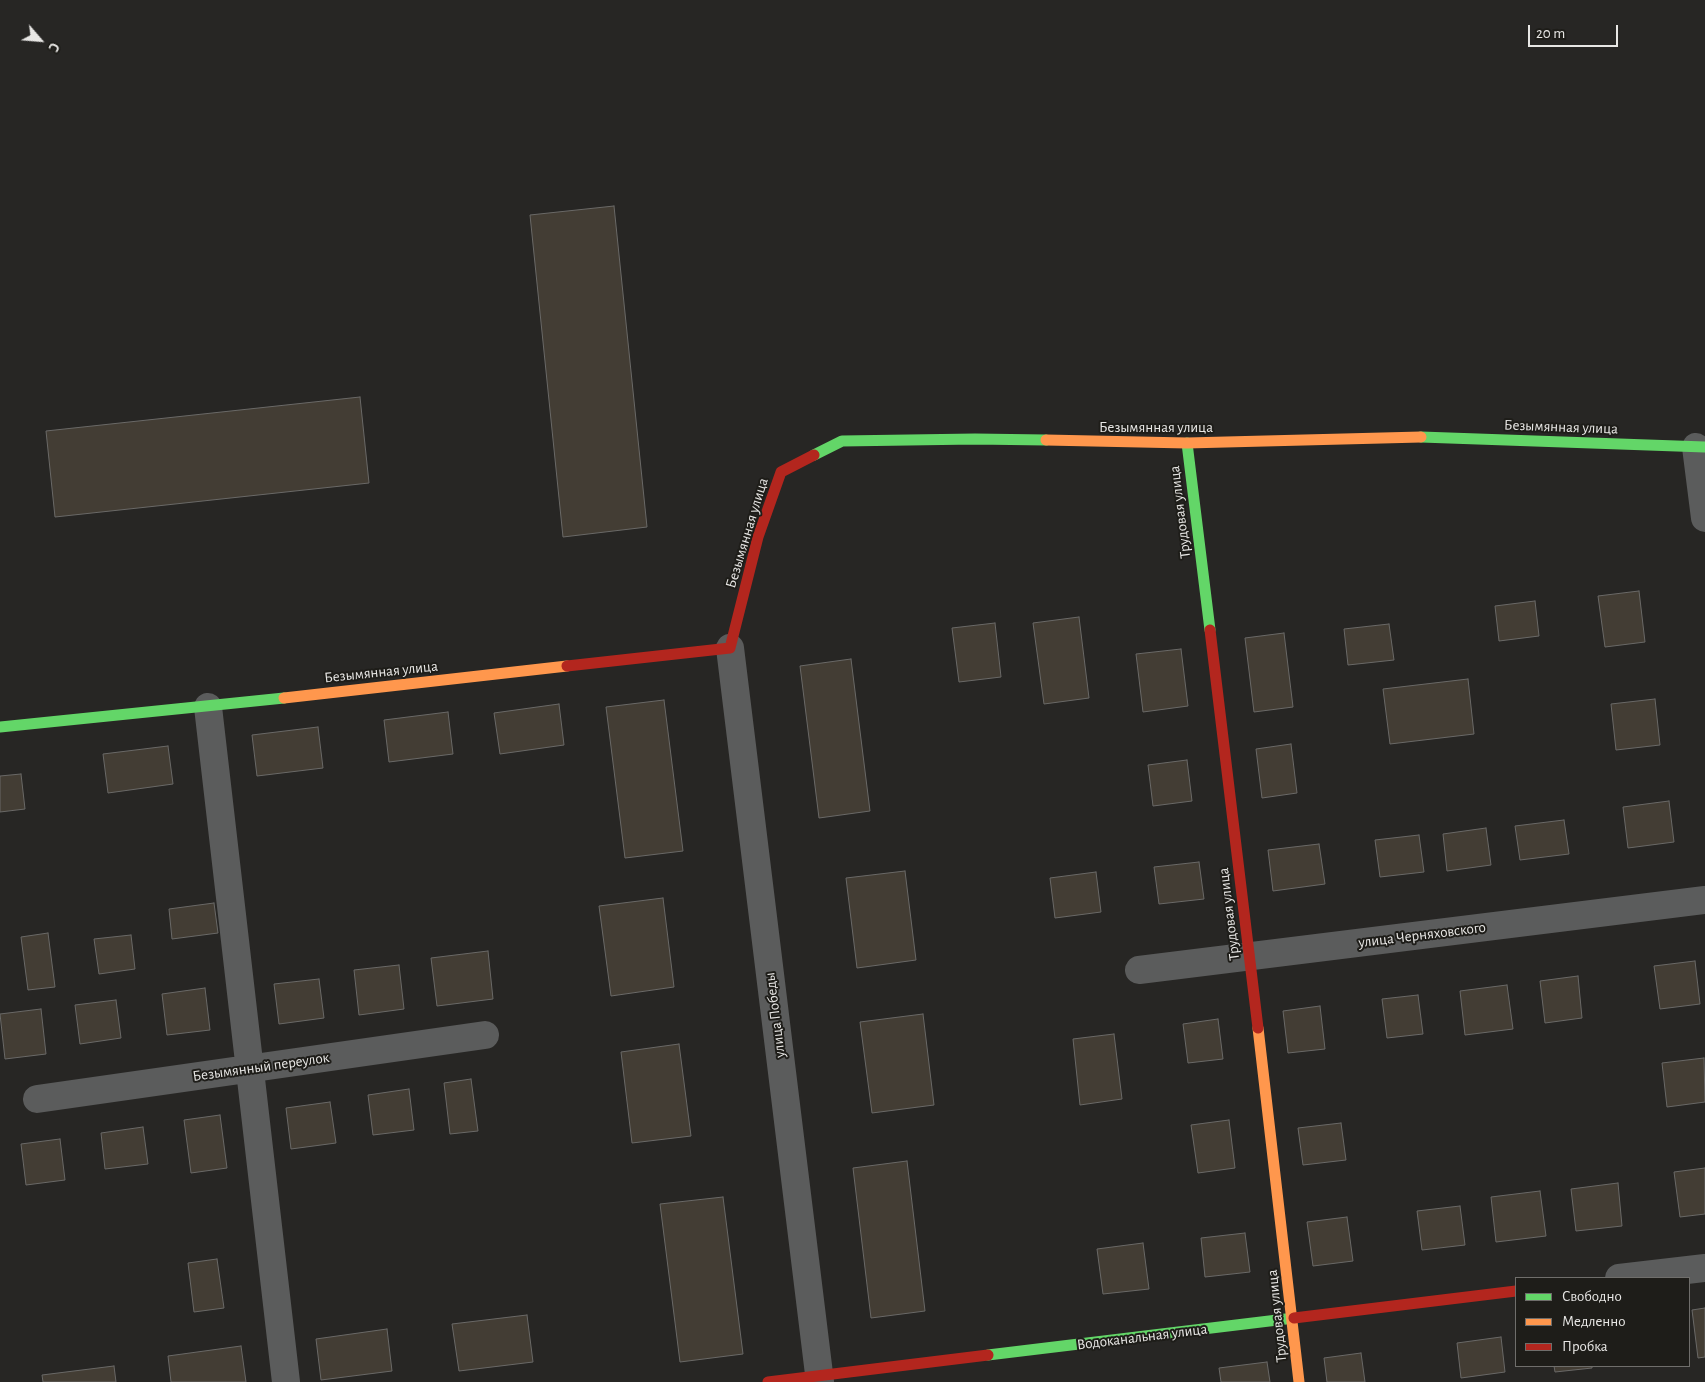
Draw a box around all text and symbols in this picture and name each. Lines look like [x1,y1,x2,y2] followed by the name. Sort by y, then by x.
[15,15,65,65] north arrow
[1530,15,1620,47] scale bar
[1536,26,1565,41] text: 20 m
[45,40,61,53] text: С
[1504,416,1618,438] street label: Безымянная улица
[1099,418,1213,436] street label: Безымянная улица
[1165,465,1195,559] street label: Трудовая улица
[722,476,772,590] street label: Безымянная улица
[323,657,439,687] street label: Безымянная улица
[1214,867,1244,961] street label: Трудовая улица
[1357,918,1487,952] street label: улица Черняховского
[761,971,789,1059] street label: улица Победы
[191,1048,331,1086] street label: Безымянный переулок
[1263,1269,1291,1363] street label: Трудовая улица
[1515,1277,1690,1367] legend
[1562,1289,1622,1304] text: Свободно
[1562,1314,1626,1329] text: Медленно
[1076,1320,1208,1354] street label: Водоканальная улица
[1562,1339,1608,1354] text: Пробка

